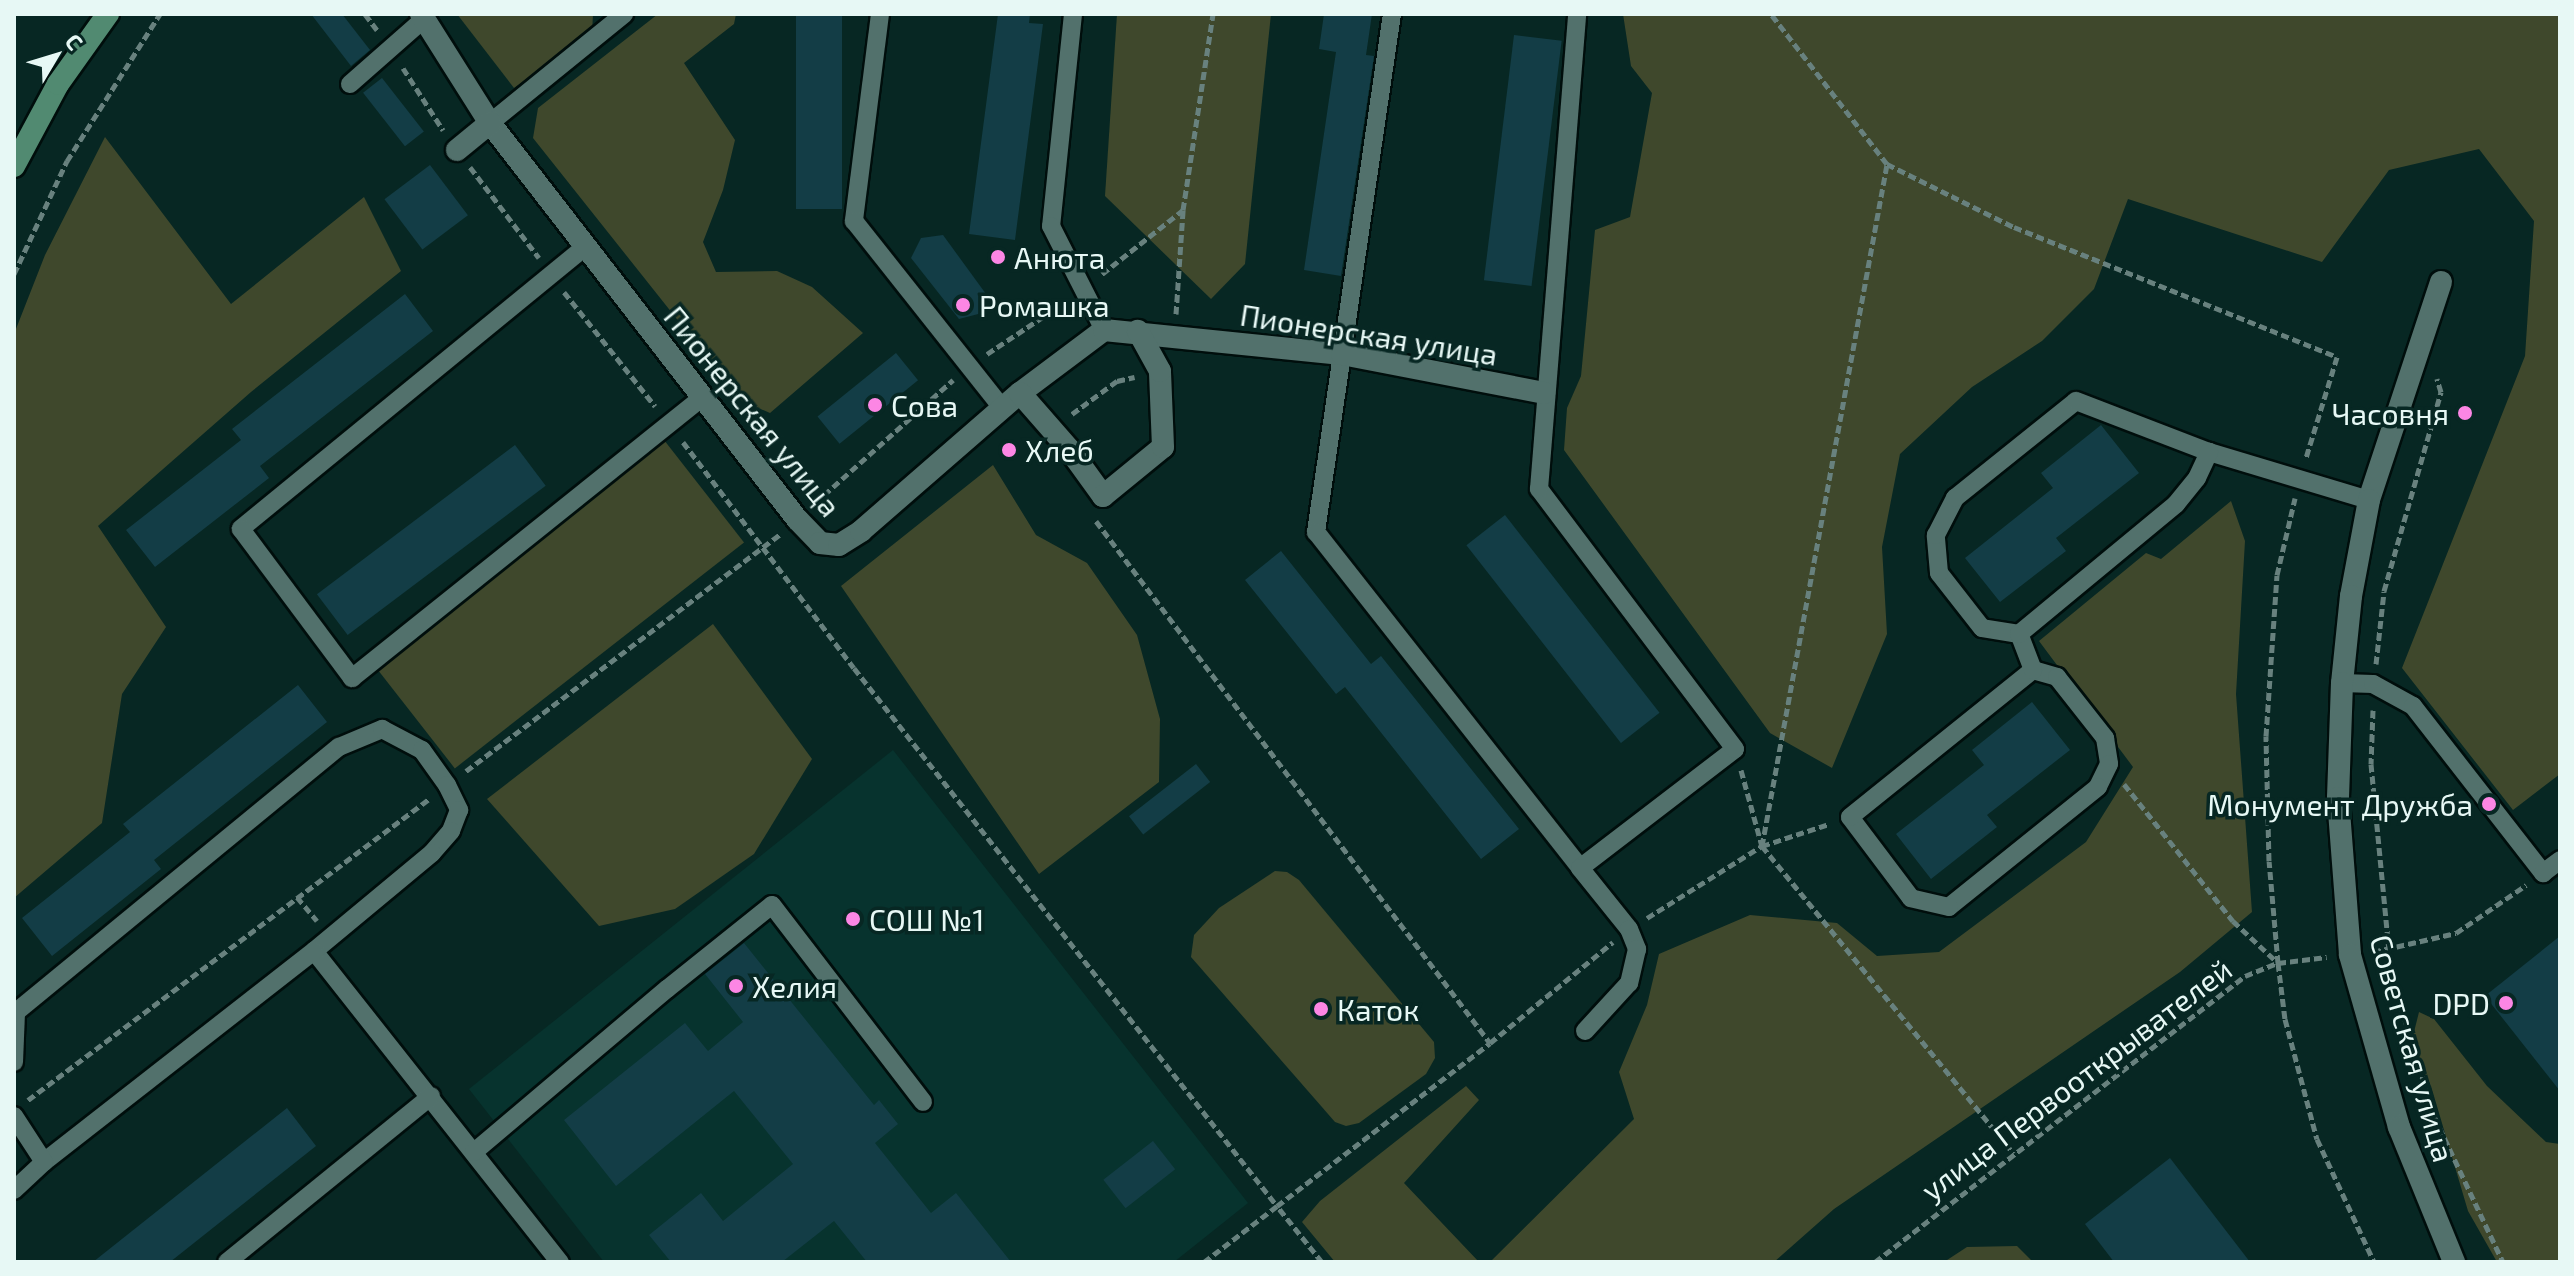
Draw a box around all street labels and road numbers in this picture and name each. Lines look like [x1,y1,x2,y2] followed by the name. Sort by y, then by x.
[1238,296,1500,372] street label: Пионерская улица
[657,299,849,523] street label: Пионерская улица
[2363,930,2463,1166] street label: Советская улица
[1914,951,2238,1207] street label: улица Первооткрывателей

